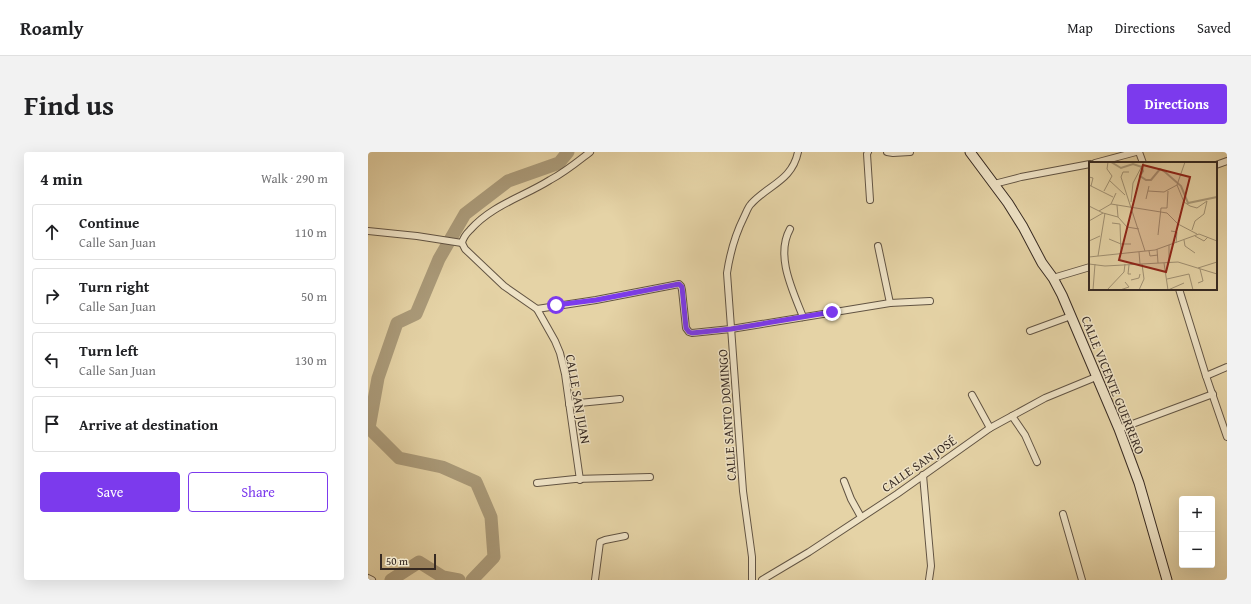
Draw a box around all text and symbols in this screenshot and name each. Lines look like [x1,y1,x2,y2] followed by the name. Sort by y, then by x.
[20,14,84,42] text: Roamly
[1067,18,1093,38] text: Map
[1115,18,1175,38] text: Directions
[1197,18,1231,38] text: Saved
[24,84,114,125] text: Find us
[1127,84,1227,124] button: Directions
[1089,162,1217,290] inset map
[40,166,82,191] text: 4 min
[261,169,328,188] text: Walk · 290 m
[79,212,140,233] text: Continue
[41,221,63,243] icon: ahead
[295,223,327,242] text: 110 m
[79,233,156,252] text: Calle San Juan
[79,276,150,297] text: Turn right
[41,285,63,307] icon: right
[301,287,327,306] text: 50 m
[547,296,565,314] route start
[79,297,156,316] text: Calle San Juan
[823,303,841,321] route end
[1077,313,1150,457] street label: CALLE VICENTE GUERRERO
[79,340,138,361] text: Turn left
[713,348,741,481] street label: CALLE SANTO DOMINGO
[41,349,63,371] icon: left
[295,351,327,370] text: 130 m
[561,353,595,446] street label: CALLE SAN JUAN
[79,361,156,380] text: Calle San Juan
[41,413,63,435] icon: arrive
[79,414,218,435] text: Arrive at destination
[878,431,961,497] street label: CALLE SAN JOSÉ
[40,472,180,512] button: Save
[188,472,328,512] button: Share
[1179,496,1215,568] map controls
[1179,496,1215,532] button: +
[1179,532,1215,568] button: −
[380,552,436,571] scale bar
[386,553,408,569] text: 50 m

